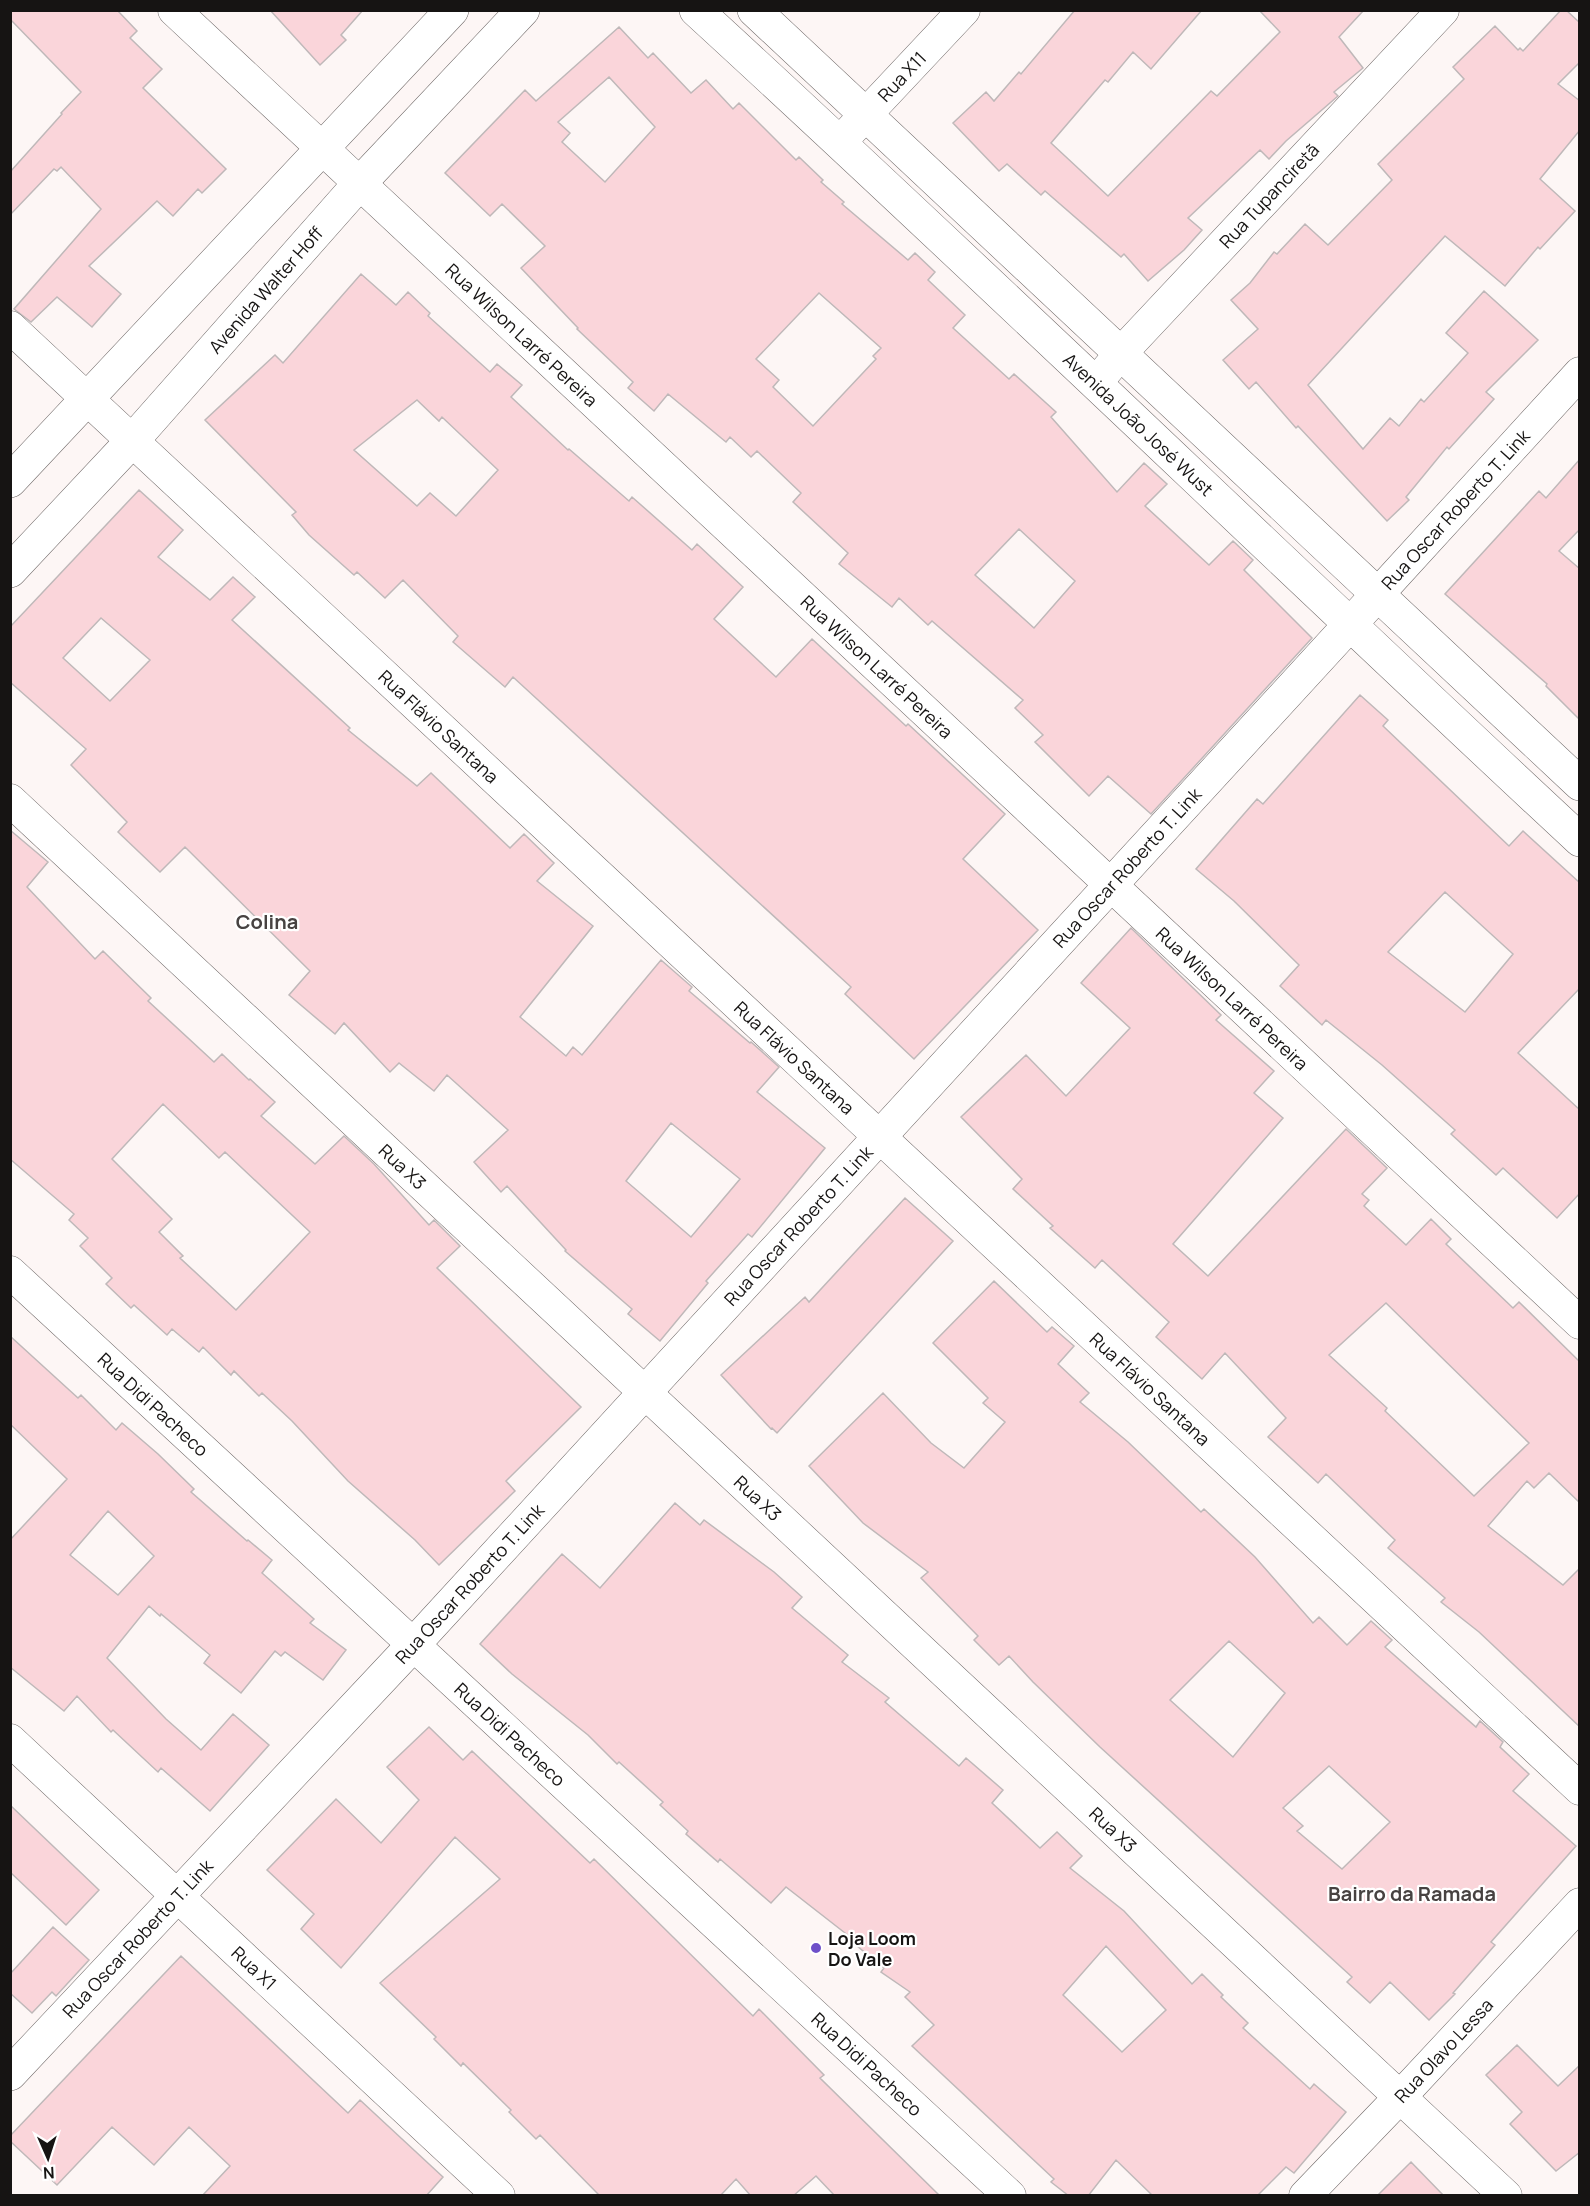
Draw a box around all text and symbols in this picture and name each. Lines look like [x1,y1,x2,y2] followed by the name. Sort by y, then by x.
[872,46,931,107] street label: Rua X11
[1214,138,1324,253] street label: Rua Tupanciretã
[203,221,328,358] street label: Avenida Walter Hoff
[441,258,603,412] street label: Rua Wilson Larré Pereira
[1058,347,1219,501] street label: Avenida João José Wust
[1376,423,1535,595] street label: Rua Oscar Roberto T. Link
[796,590,958,744] street label: Rua Wilson Larré Pereira
[374,664,504,788] street label: Rua Flávio Santana
[1047,782,1207,953] street label: Rua Oscar Roberto T. Link
[236,908,298,935] district label: Colina
[1151,921,1314,1075] street label: Rua Wilson Larré Pereira
[729,996,860,1119] street label: Rua Flávio Santana
[374,1138,431,1194] street label: Rua X3
[719,1140,878,1311] street label: Rua Oscar Roberto T. Link
[1085,1327,1215,1451] street label: Rua Flávio Santana
[93,1347,214,1461] street label: Rua Didi Pacheco
[729,1470,787,1526] street label: Rua X3
[390,1498,550,1669] street label: Rua Oscar Roberto T. Link
[450,1677,571,1791] street label: Rua Didi Pacheco
[1084,1801,1142,1858] street label: Rua X3
[57,1853,218,2023] street label: Rua Oscar Roberto T. Link
[1328,1880,1496,1907] district label: Bairro da Ramada
[828,1926,916,1971] place label: Loja Loom Do Vale
[226,1941,282,1995] street label: Rua X1
[809,1941,823,1955] marker: Loja Loom Do Vale
[1389,1993,1498,2108] street label: Rua Olavo Lessa
[807,2007,928,2121] street label: Rua Didi Pacheco
[18,2128,78,2188] north arrow
[42,2162,55,2184] text: N

